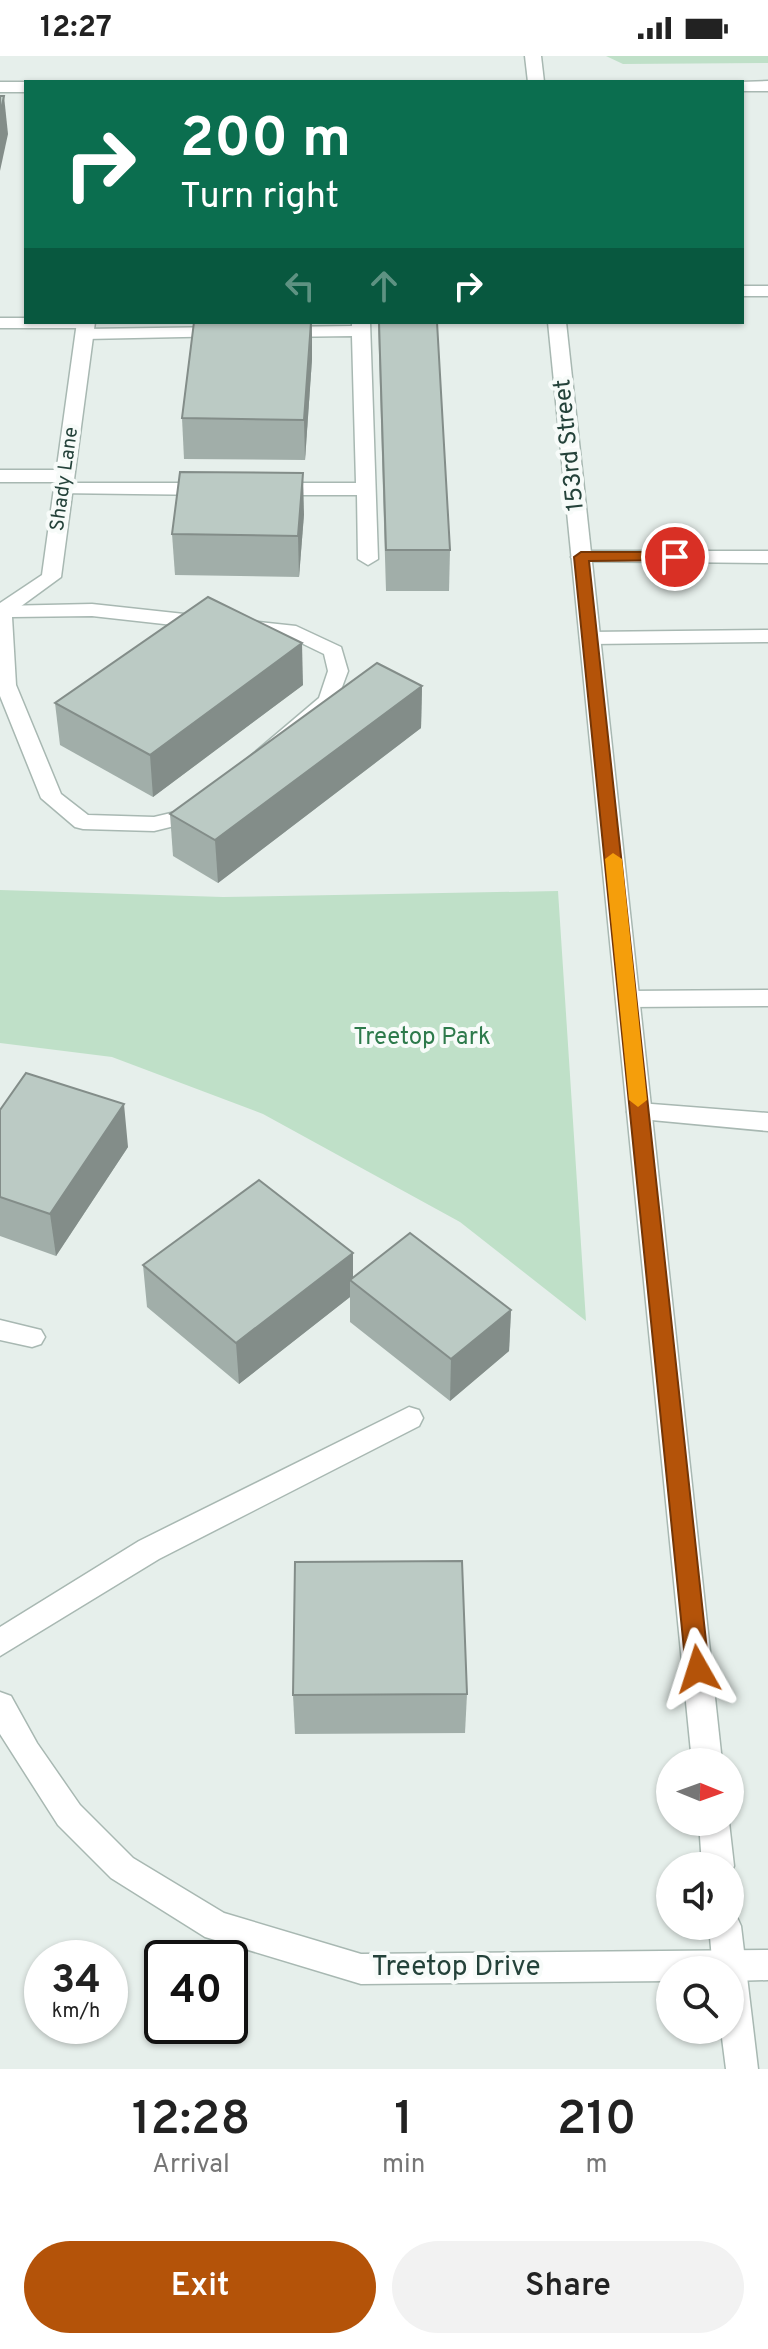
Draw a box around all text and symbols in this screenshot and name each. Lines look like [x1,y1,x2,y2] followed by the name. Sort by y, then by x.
[40,10,112,47] text: 12:27
[180,106,351,176] text: 200 m
[48,112,152,216] icon: right
[180,175,339,221] text: Turn right
[278,264,322,308] icon: left
[362,264,406,308] icon: ahead
[446,264,490,308] icon: right
[548,378,592,512] street label: 153rd Street
[45,425,85,533] street label: Shady Lane
[641,523,709,591] pin
[653,535,697,579] icon: arrive
[353,1023,491,1053] park label: Treetop Park
[656,1627,740,1711] position arrow
[656,1748,744,1836] north arrow
[656,1748,744,2044] map controls
[656,1852,744,1940] button: sound
[144,1940,248,2044] speed limit sign: 40
[372,1950,540,1986] street label: Treetop Drive
[656,1956,744,2044] button: search
[51,1957,101,2007] text: 34
[52,1999,100,2025] text: km/h
[132,2091,250,2151] text: 12:28
[394,2091,413,2151] text: 1
[557,2091,636,2151] text: 210
[152,2149,230,2182] text: Arrival
[382,2149,425,2182] text: min
[586,2149,608,2182] text: m
[24,2241,376,2333] button: Exit
[392,2241,744,2333] button: Share

